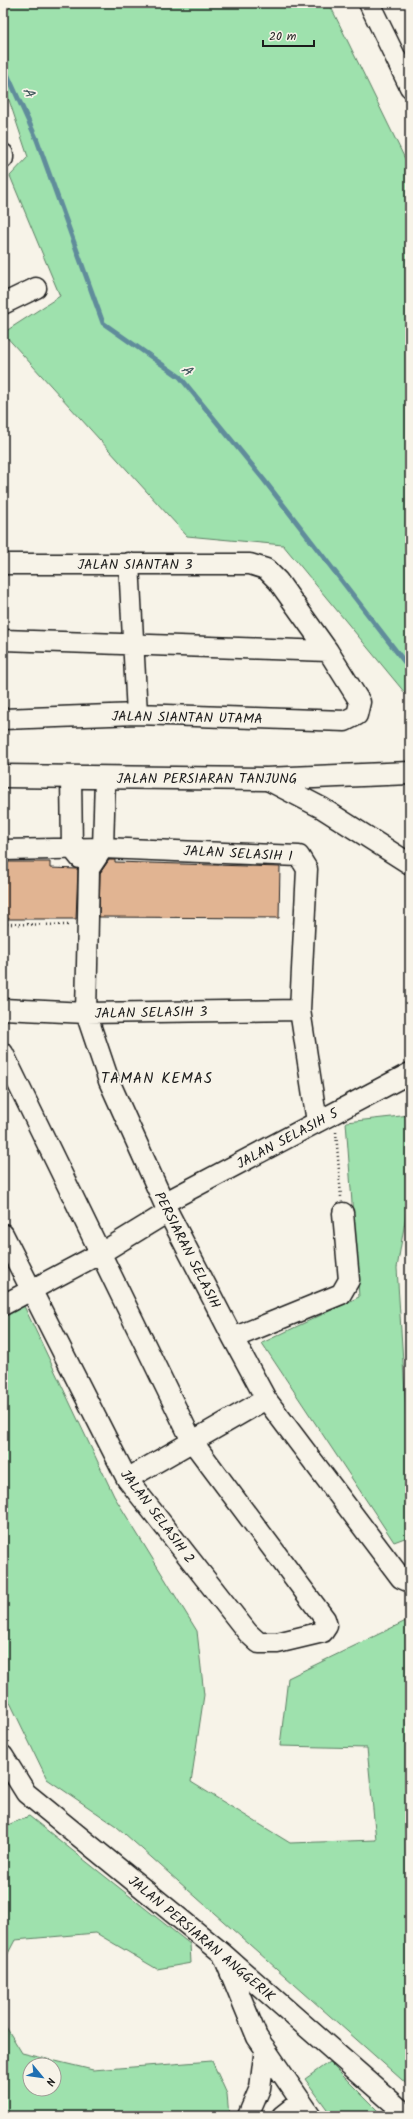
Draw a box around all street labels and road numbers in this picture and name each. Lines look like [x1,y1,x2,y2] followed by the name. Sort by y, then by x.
[77,554,193,576] street label: JALAN SIANTAN 3
[111,706,263,730] street label: JALAN SIANTAN UTAMA
[117,768,297,790] street label: JALAN PERSIARAN TANJUNG
[183,840,293,868] street label: JALAN SELASIH 1
[94,1001,208,1025] street label: JALAN SELASIH 3
[233,1102,344,1175] street label: JALAN SELASIH 5
[148,1188,226,1313] street label: PERSIARAN SELASIH
[114,1465,200,1568] street label: JALAN SELASIH 2
[123,1870,280,2008] street label: JALAN PERSIARAN ANGGERIK

